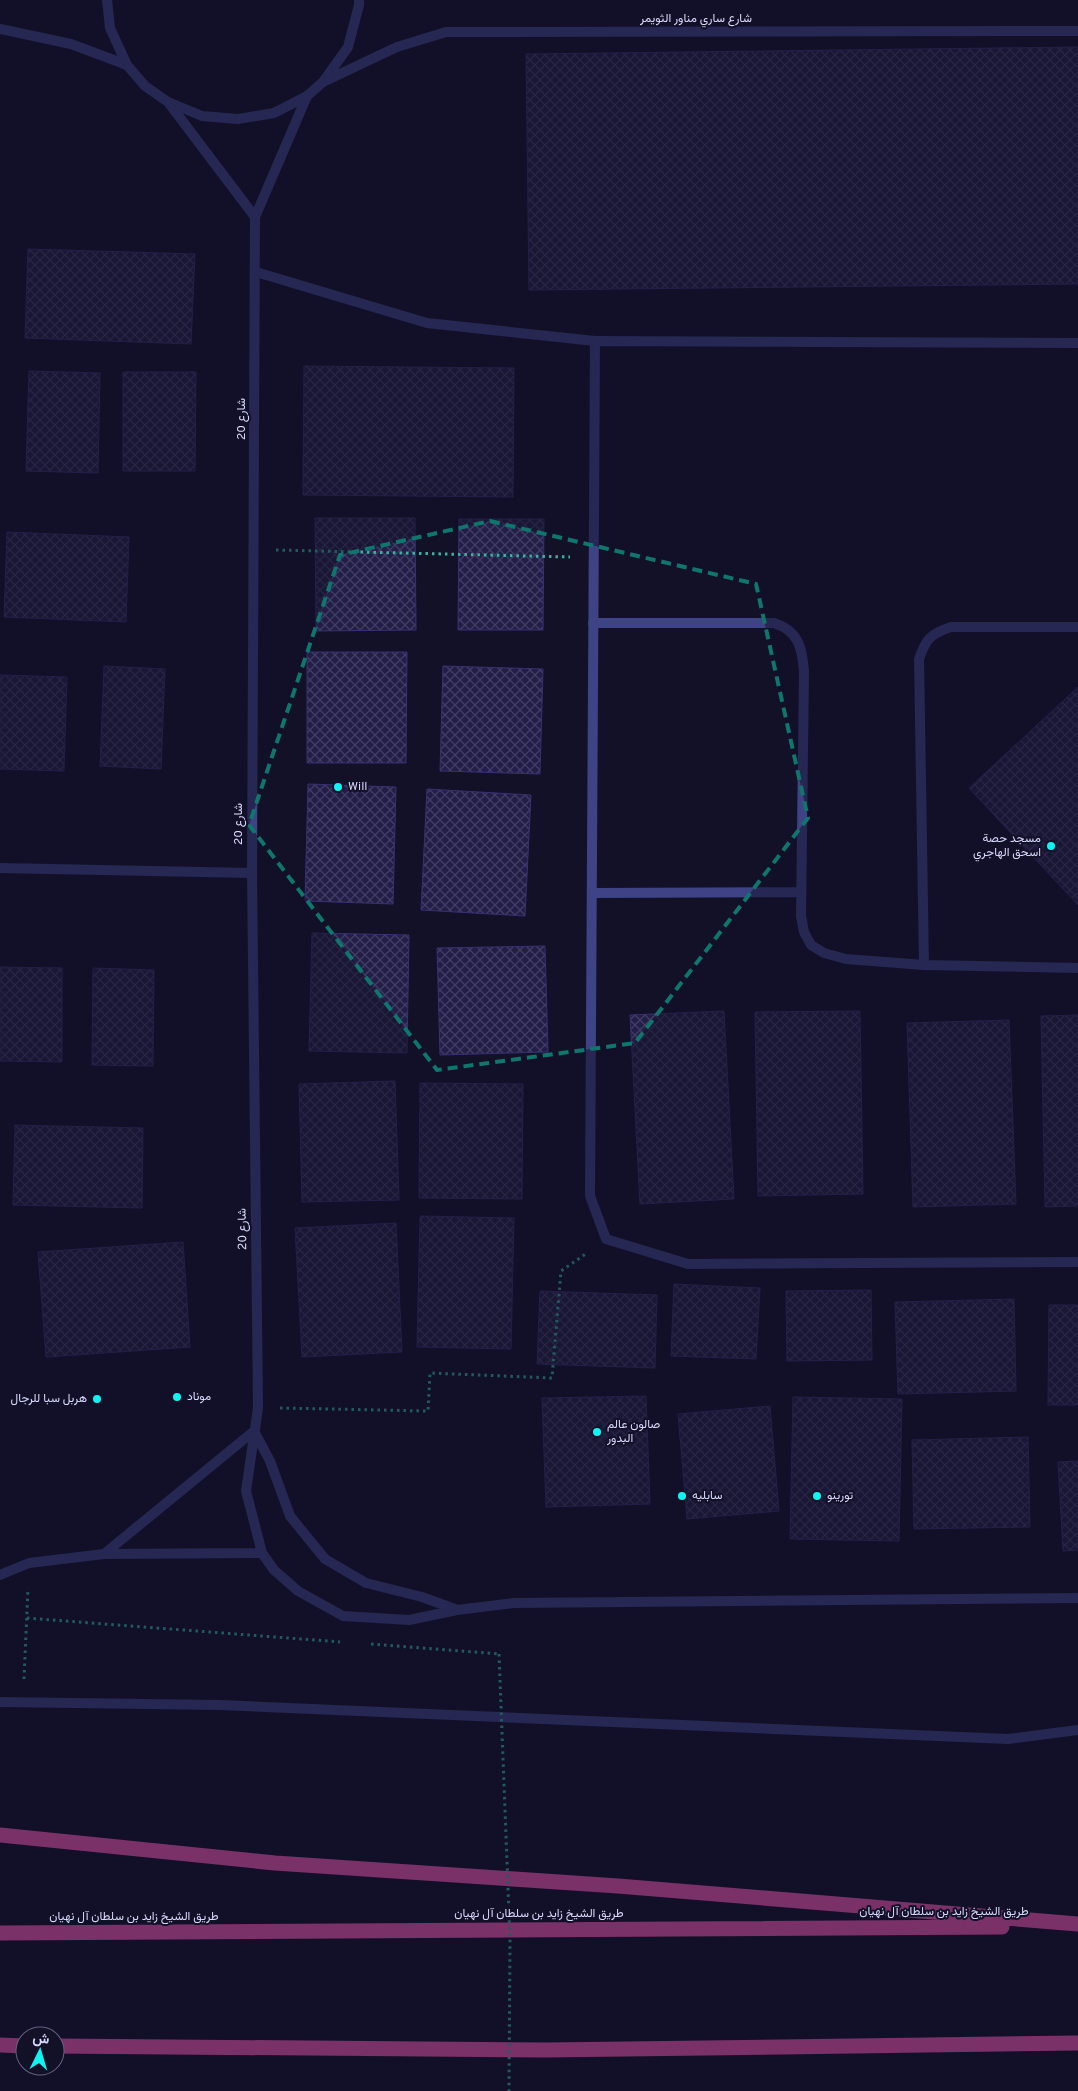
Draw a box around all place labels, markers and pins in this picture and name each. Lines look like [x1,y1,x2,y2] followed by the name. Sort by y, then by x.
[348,779,367,795] place label: Will
[332,781,344,793] marker: Will
[973,831,1041,862] place label: مسجد حصة اسحق الهاجري
[1045,840,1057,852] marker: مسجد حصة اسحق الهاجري
[187,1389,211,1405] place label: موناد
[11,1391,87,1407] place label: هربل سبا للرجال
[171,1391,183,1403] marker: موناد
[91,1393,103,1405] marker: هربل سبا للرجال
[606,1417,660,1447] place label: صالون عالم البدور
[591,1426,603,1438] marker: صالون عالم البدور
[692,1488,723,1504] place label: سابليه
[827,1488,854,1504] place label: تورينو
[676,1490,688,1502] marker: سابليه
[811,1490,823,1502] marker: تورينو

